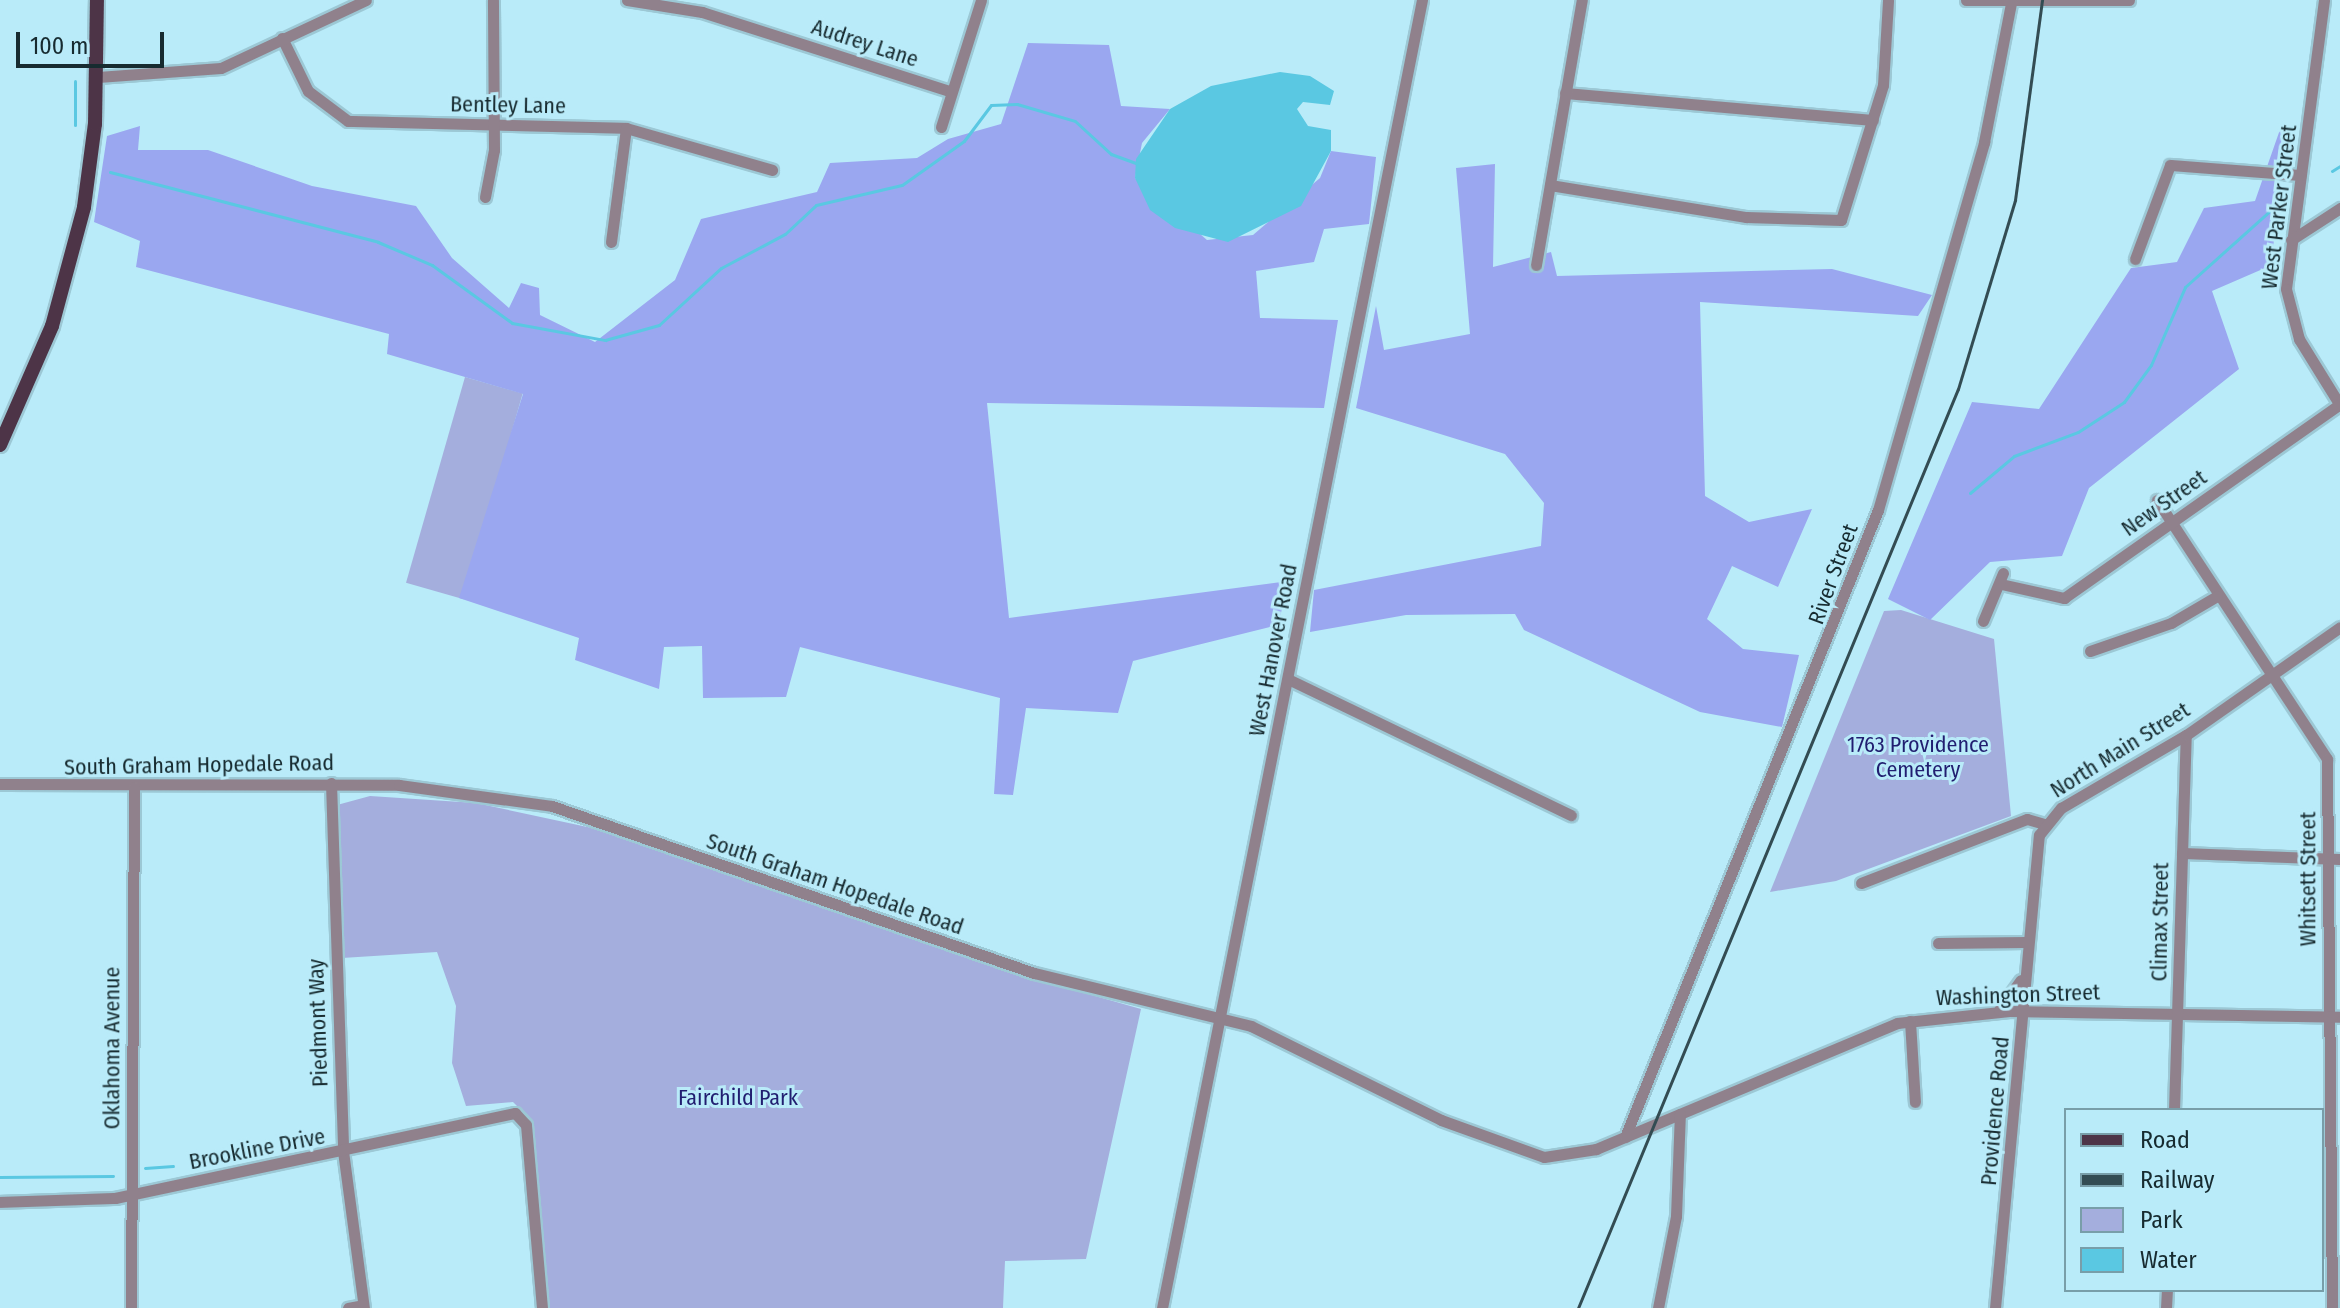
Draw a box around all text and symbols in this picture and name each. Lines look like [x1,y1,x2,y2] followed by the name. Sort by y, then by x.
[808,13,922,73] street label: Audrey Lane
[20,16,168,66] scale bar
[30,32,88,60] text: 100 m
[450,91,566,119] street label: Bentley Lane
[2256,123,2302,291] street label: West Parker Street
[2116,464,2212,542] street label: New Street
[1803,520,1863,628] street label: River Street
[1243,562,1303,738] street label: West Hanover Road
[2045,697,2195,803] street label: North Main Street
[1847,731,1989,782] park label: 1763 Providence Cemetery
[64,749,334,781] street label: South Graham Hopedale Road
[2295,812,2321,946] street label: Whitsett Street
[703,828,967,940] street label: South Graham Hopedale Road
[2146,862,2174,982] street label: Climax Street
[303,958,333,1088] street label: Piedmont Way
[99,967,125,1129] street label: Oklahoma Avenue
[1935,979,2101,1011] street label: Washington Street
[1975,1035,2015,1187] street label: Providence Road
[678,1085,798,1111] park label: Fairchild Park
[2064,1108,2324,1292] legend
[187,1123,327,1175] street label: Brookline Drive
[2140,1126,2190,1154] text: Road
[2140,1166,2215,1194] text: Railway
[2140,1206,2183,1234] text: Park
[2140,1246,2197,1274] text: Water

